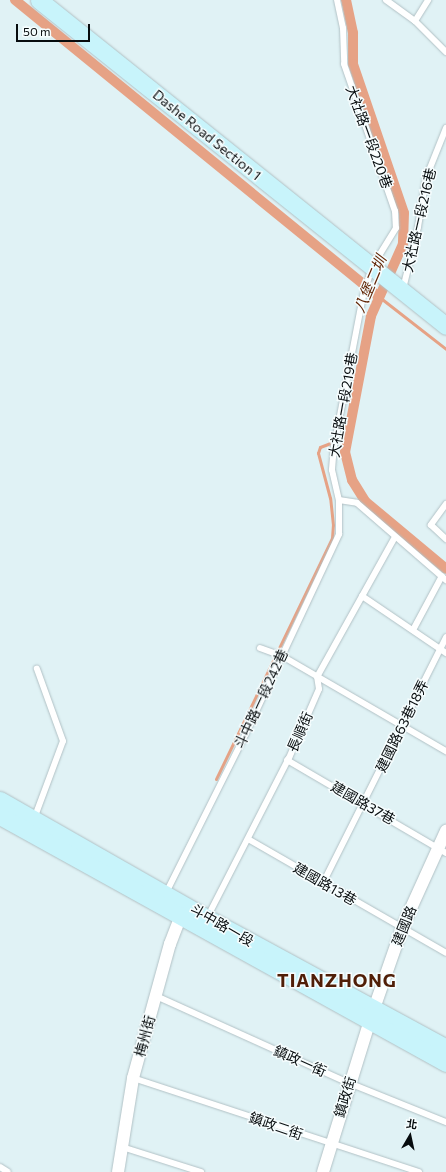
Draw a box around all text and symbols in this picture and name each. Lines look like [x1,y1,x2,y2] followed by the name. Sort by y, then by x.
[18,16,92,42] scale bar
[23,24,51,38] text: 50 m
[343,83,395,191] street label: 大社路一段220巷
[149,86,265,184] street label: Dashe Road Section 1
[399,166,439,274] street label: 大社路一段216巷
[350,253,390,315] water label: 八堡二圳
[326,351,360,459] street label: 大社路一段219巷
[231,647,291,751] street label: 斗中路一段242巷
[372,677,432,775] street label: 建國路63巷18弄
[284,709,316,755] street label: 長順街
[328,778,398,828] street label: 建國路37巷
[291,859,359,909] street label: 建國路13巷
[187,900,257,950] street label: 斗中路一段
[388,903,420,949] street label: 建國路
[277,969,397,991] district label: TIANZHONG
[131,1014,159,1058] street label: 梅州街
[271,1042,329,1080] street label: 鎮政一街
[331,1074,359,1120] street label: 鎮政街
[247,1109,305,1143] street label: 鎮政二街
[390,1116,430,1156] north arrow
[406,1116,418,1131] text: 北

